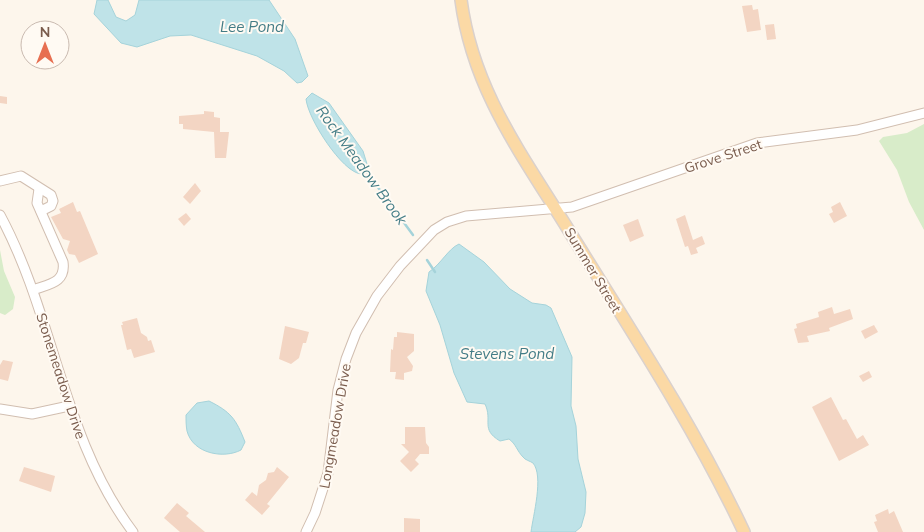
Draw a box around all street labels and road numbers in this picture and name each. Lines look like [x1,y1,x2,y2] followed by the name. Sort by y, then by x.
[682,135,764,177] street label: Grove Street
[560,224,626,316] street label: Summer Street
[32,311,90,441] street label: Stonemeadow Drive
[315,362,355,490] street label: Longmeadow Drive

